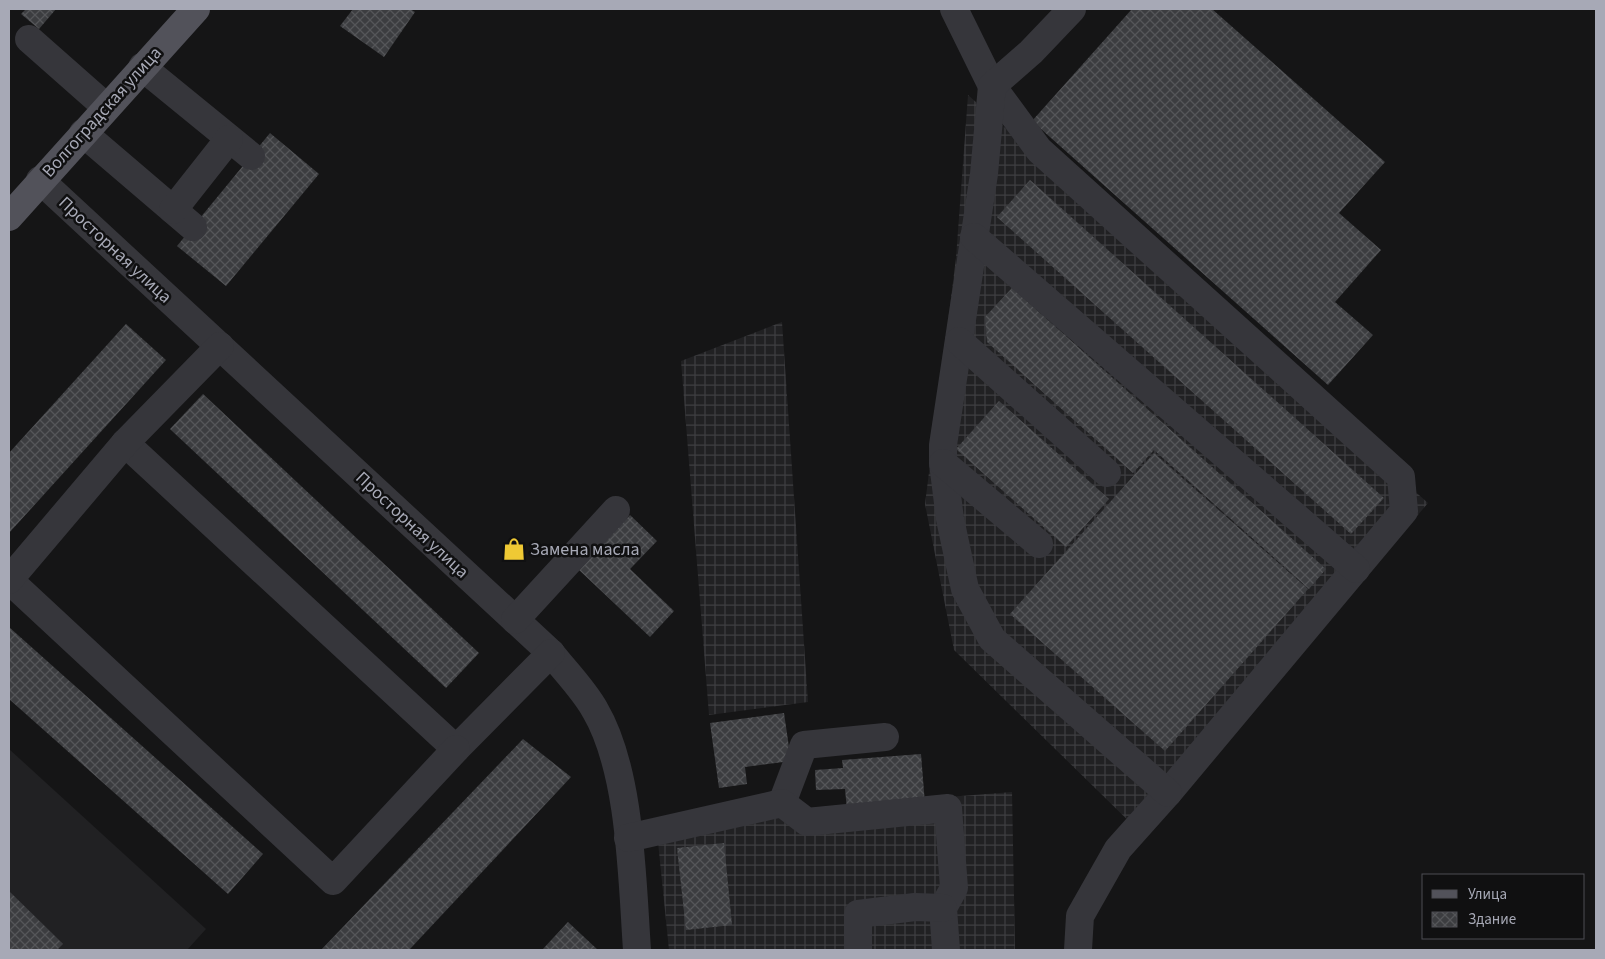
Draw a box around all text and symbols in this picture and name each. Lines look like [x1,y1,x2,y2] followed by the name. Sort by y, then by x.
[36,41,168,183] street label: Волгоградская улица
[53,191,177,309] street label: Просторная улица
[350,466,474,584] street label: Просторная улица
[501,536,527,562] shop icon: Замена масла
[530,537,640,562] place label: Замена масла
[1422,874,1585,939] legend
[1468,884,1507,905] text: Улица
[1468,909,1516,930] text: Здание

